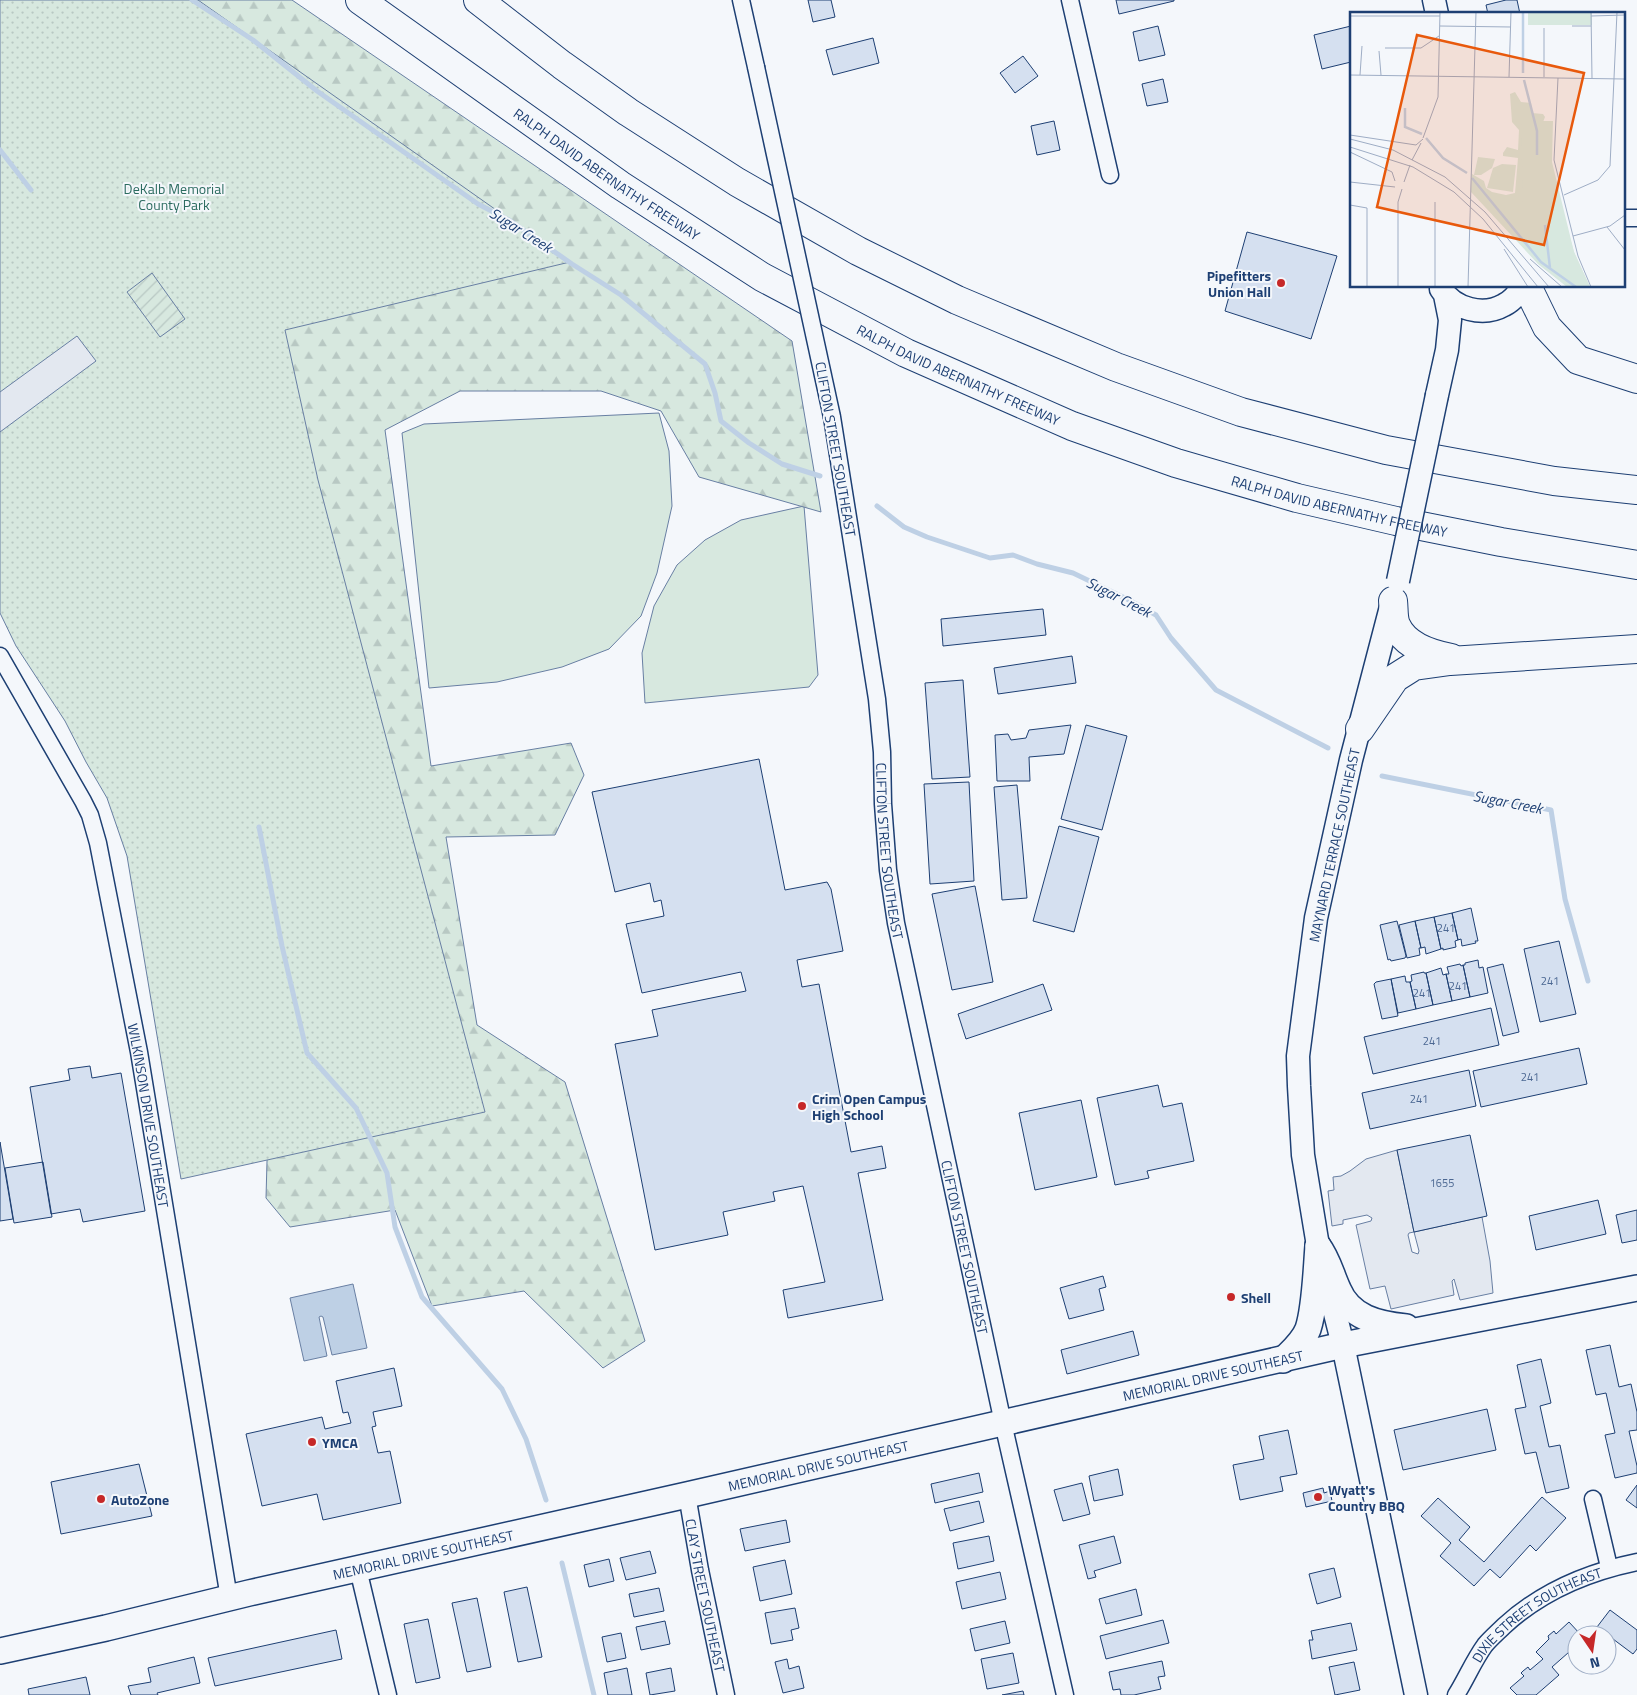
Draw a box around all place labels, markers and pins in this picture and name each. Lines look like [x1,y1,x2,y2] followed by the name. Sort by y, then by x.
[1207,265,1271,302] place label: Pipefitters Union Hall
[1275,277,1287,289] marker: Pipefitters Union Hall
[812,1088,927,1125] place label: Crim Open Campus High School
[796,1100,808,1112] marker: Crim Open Campus High School
[1241,1287,1271,1308] place label: Shell
[1225,1291,1237,1303] marker: Shell
[322,1432,358,1453] place label: YMCA
[306,1436,318,1448] marker: YMCA
[1328,1479,1405,1516] place label: Wyatt's Country BBQ
[111,1489,169,1510] place label: AutoZone
[1312,1491,1324,1503] marker: Wyatt's Country BBQ
[95,1493,107,1505] marker: AutoZone

